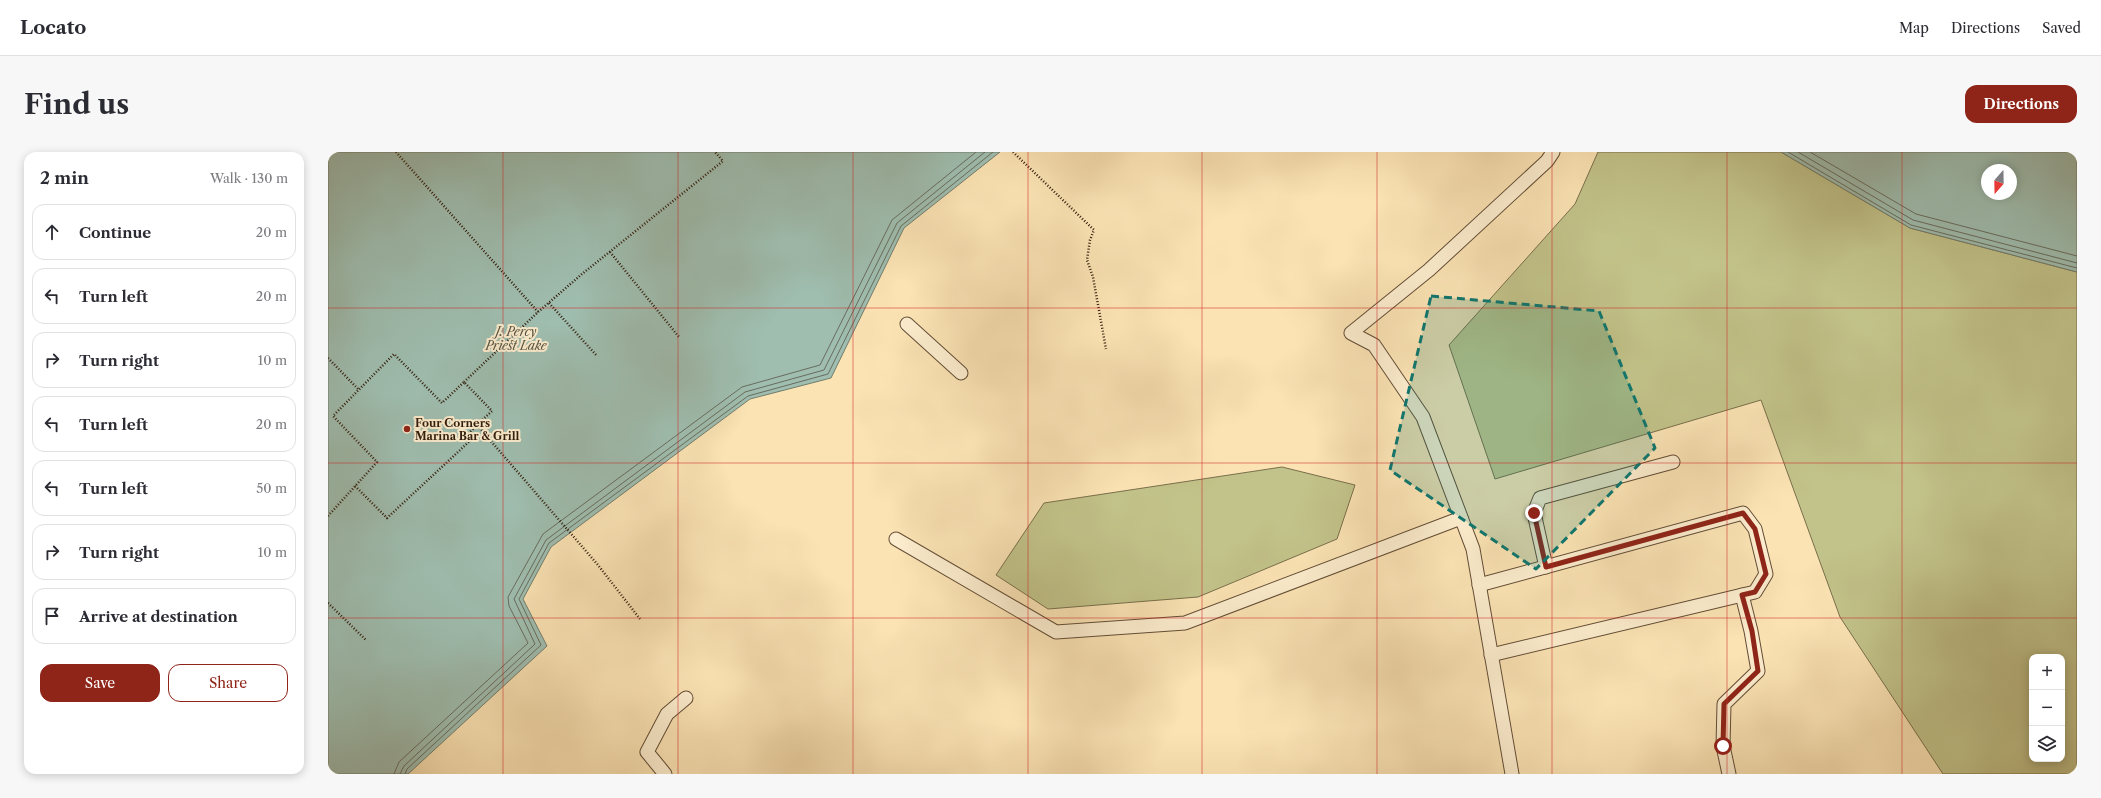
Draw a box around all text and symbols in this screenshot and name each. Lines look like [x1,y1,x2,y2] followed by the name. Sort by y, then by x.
[20,16,86,39] text: Locato
[1899,19,1929,37] text: Map
[1951,19,2020,37] text: Directions
[2042,19,2081,37] text: Saved
[1965,85,2077,123] button: Directions
[24,87,129,121] text: Find us
[1981,164,2017,200] north arrow
[40,168,89,188] text: 2 min
[210,170,288,186] text: Walk · 130 m
[41,221,63,243] icon: ahead
[79,223,151,242] text: Continue
[256,224,287,240] text: 20 m
[41,285,63,307] icon: left
[79,287,148,306] text: Turn left
[256,288,287,304] text: 20 m
[484,324,548,353] water label: J. Percy Priest Lake
[41,349,63,371] icon: right
[79,351,159,370] text: Turn right
[258,352,287,368] text: 10 m
[41,413,63,435] icon: left
[79,415,148,434] text: Turn left
[256,416,287,432] text: 20 m
[415,416,520,443] place label: Four Corners Marina Bar & Grill
[402,424,412,434] marker: Four Corners Marina Bar & Grill
[41,477,63,499] icon: left
[79,479,148,498] text: Turn left
[256,480,287,496] text: 50 m
[1525,504,1543,522] route end
[41,541,63,563] icon: right
[79,543,159,562] text: Turn right
[258,544,287,560] text: 10 m
[41,605,63,627] icon: arrive
[79,607,238,626] text: Arrive at destination
[2029,654,2065,762] map controls
[2029,654,2065,690] button: +
[40,664,160,702] button: Save
[168,664,288,702] button: Share
[2029,690,2065,726] button: −
[2029,726,2065,762] button: layers
[1714,737,1732,755] route start

